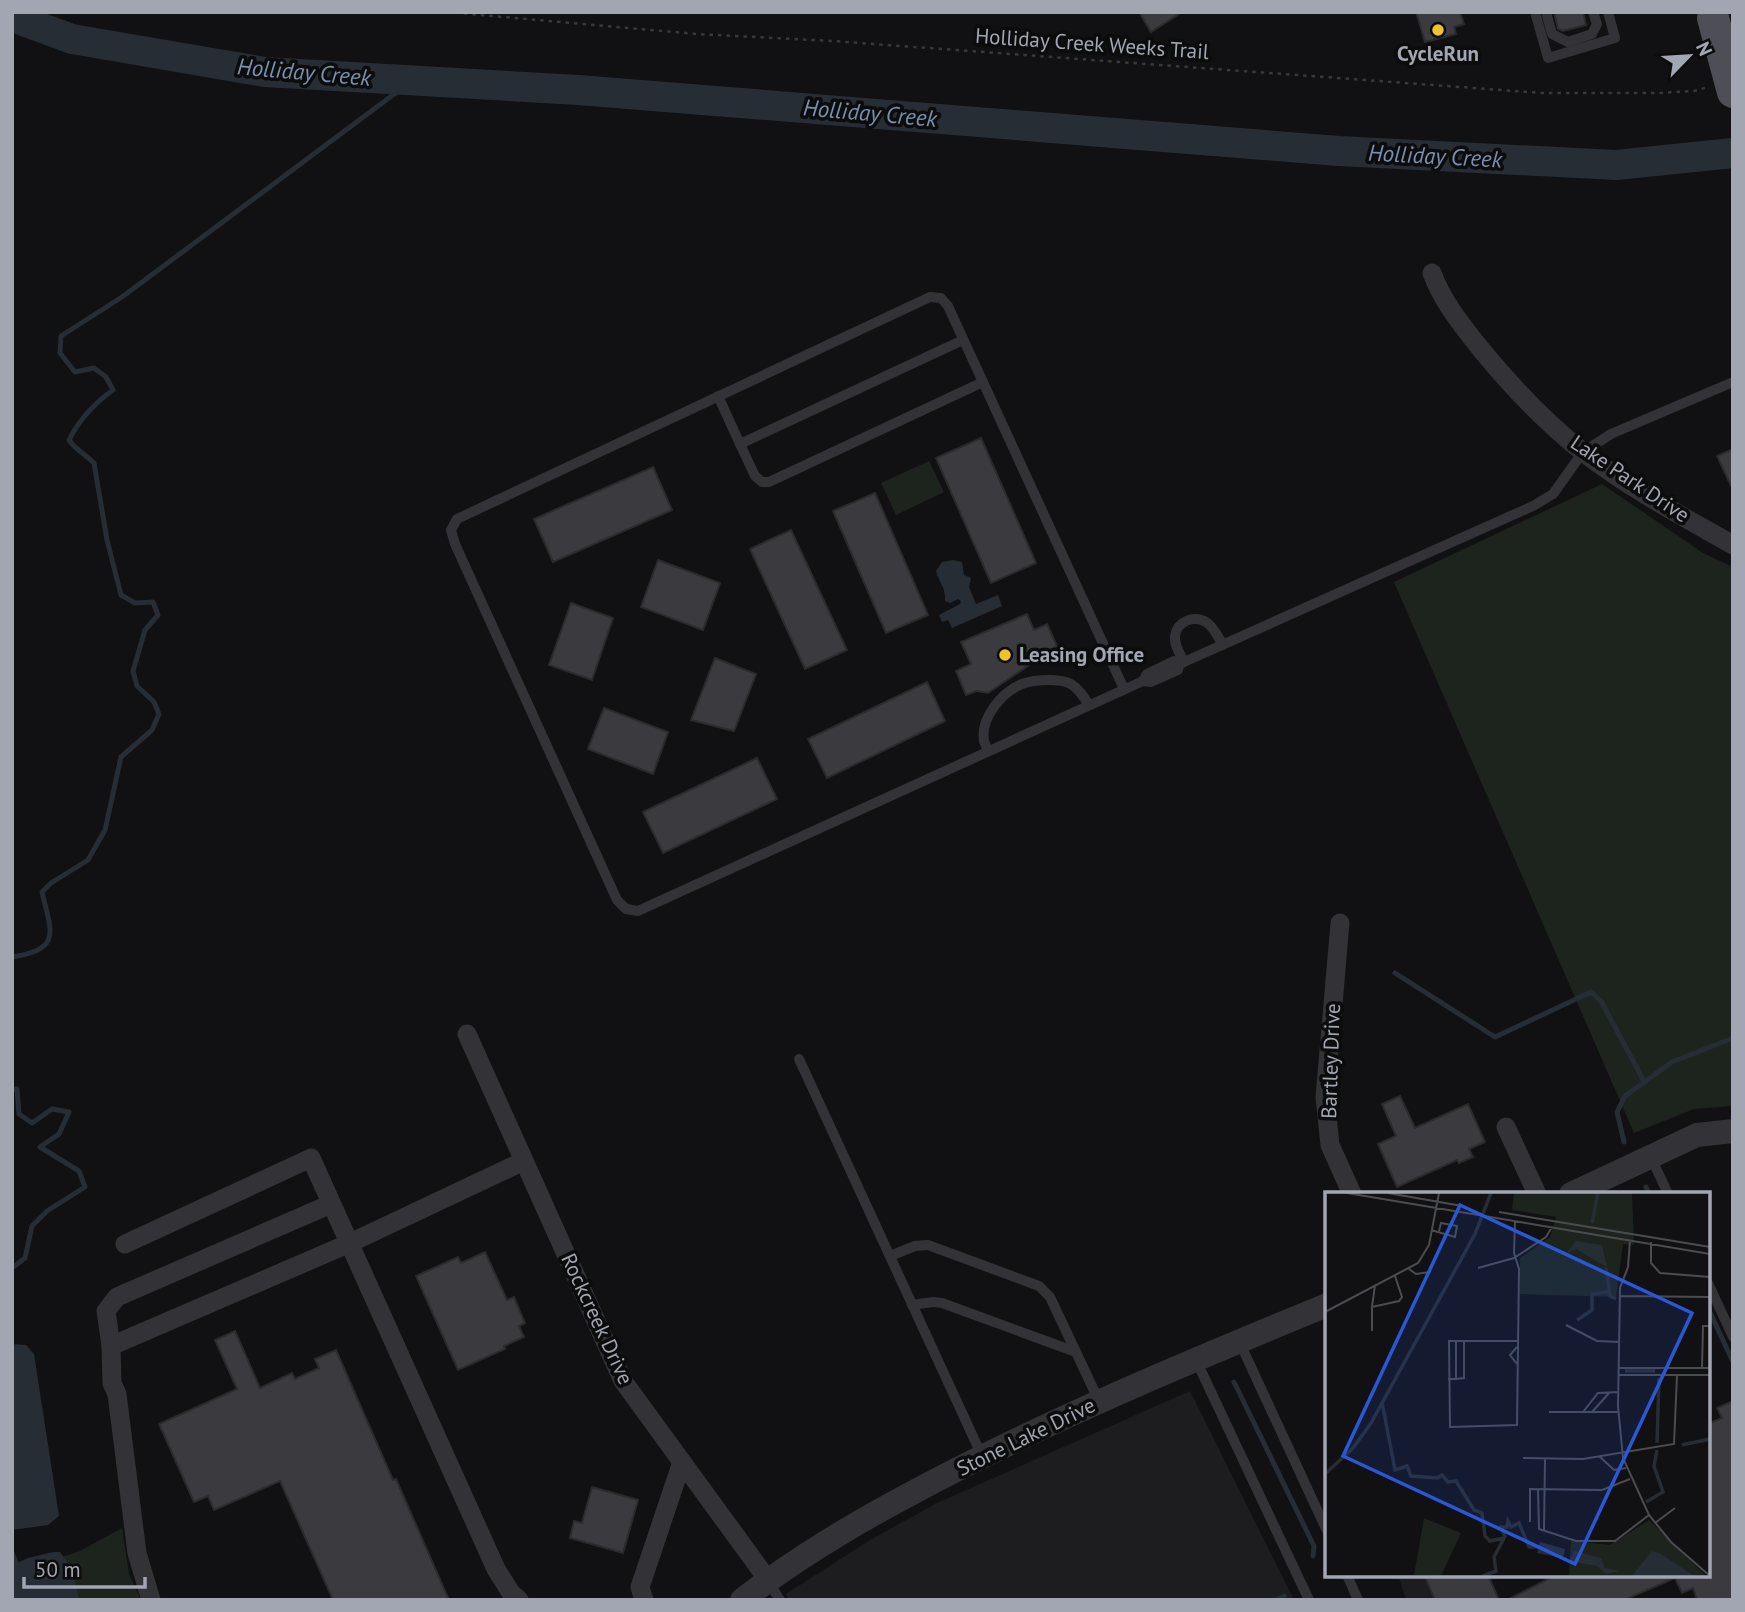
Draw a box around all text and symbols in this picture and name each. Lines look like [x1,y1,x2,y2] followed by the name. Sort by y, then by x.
[1654,21,1724,91] north arrow
[974,22,1210,65] street label: Holliday Creek Weeks Trail
[1430,22,1446,38] marker: CycleRun
[1691,38,1718,60] text: N
[1397,40,1479,67] place label: CycleRun
[236,51,374,92] water label: Holliday Creek
[802,92,940,133] water label: Holliday Creek
[1367,138,1504,174] water label: Holliday Creek
[1566,429,1695,528] street label: Lake Park Drive
[1019,641,1144,668] place label: Leasing Office
[997,647,1013,663] marker: Leasing Office
[1315,1003,1346,1119] street label: Bartley Drive
[1325,1192,1710,1577] inset map
[555,1249,640,1389] street label: Rockcreek Drive
[952,1391,1100,1482] street label: Stone Lake Drive
[24,1546,145,1590] scale bar
[35,1556,81,1583] text: 50 m

